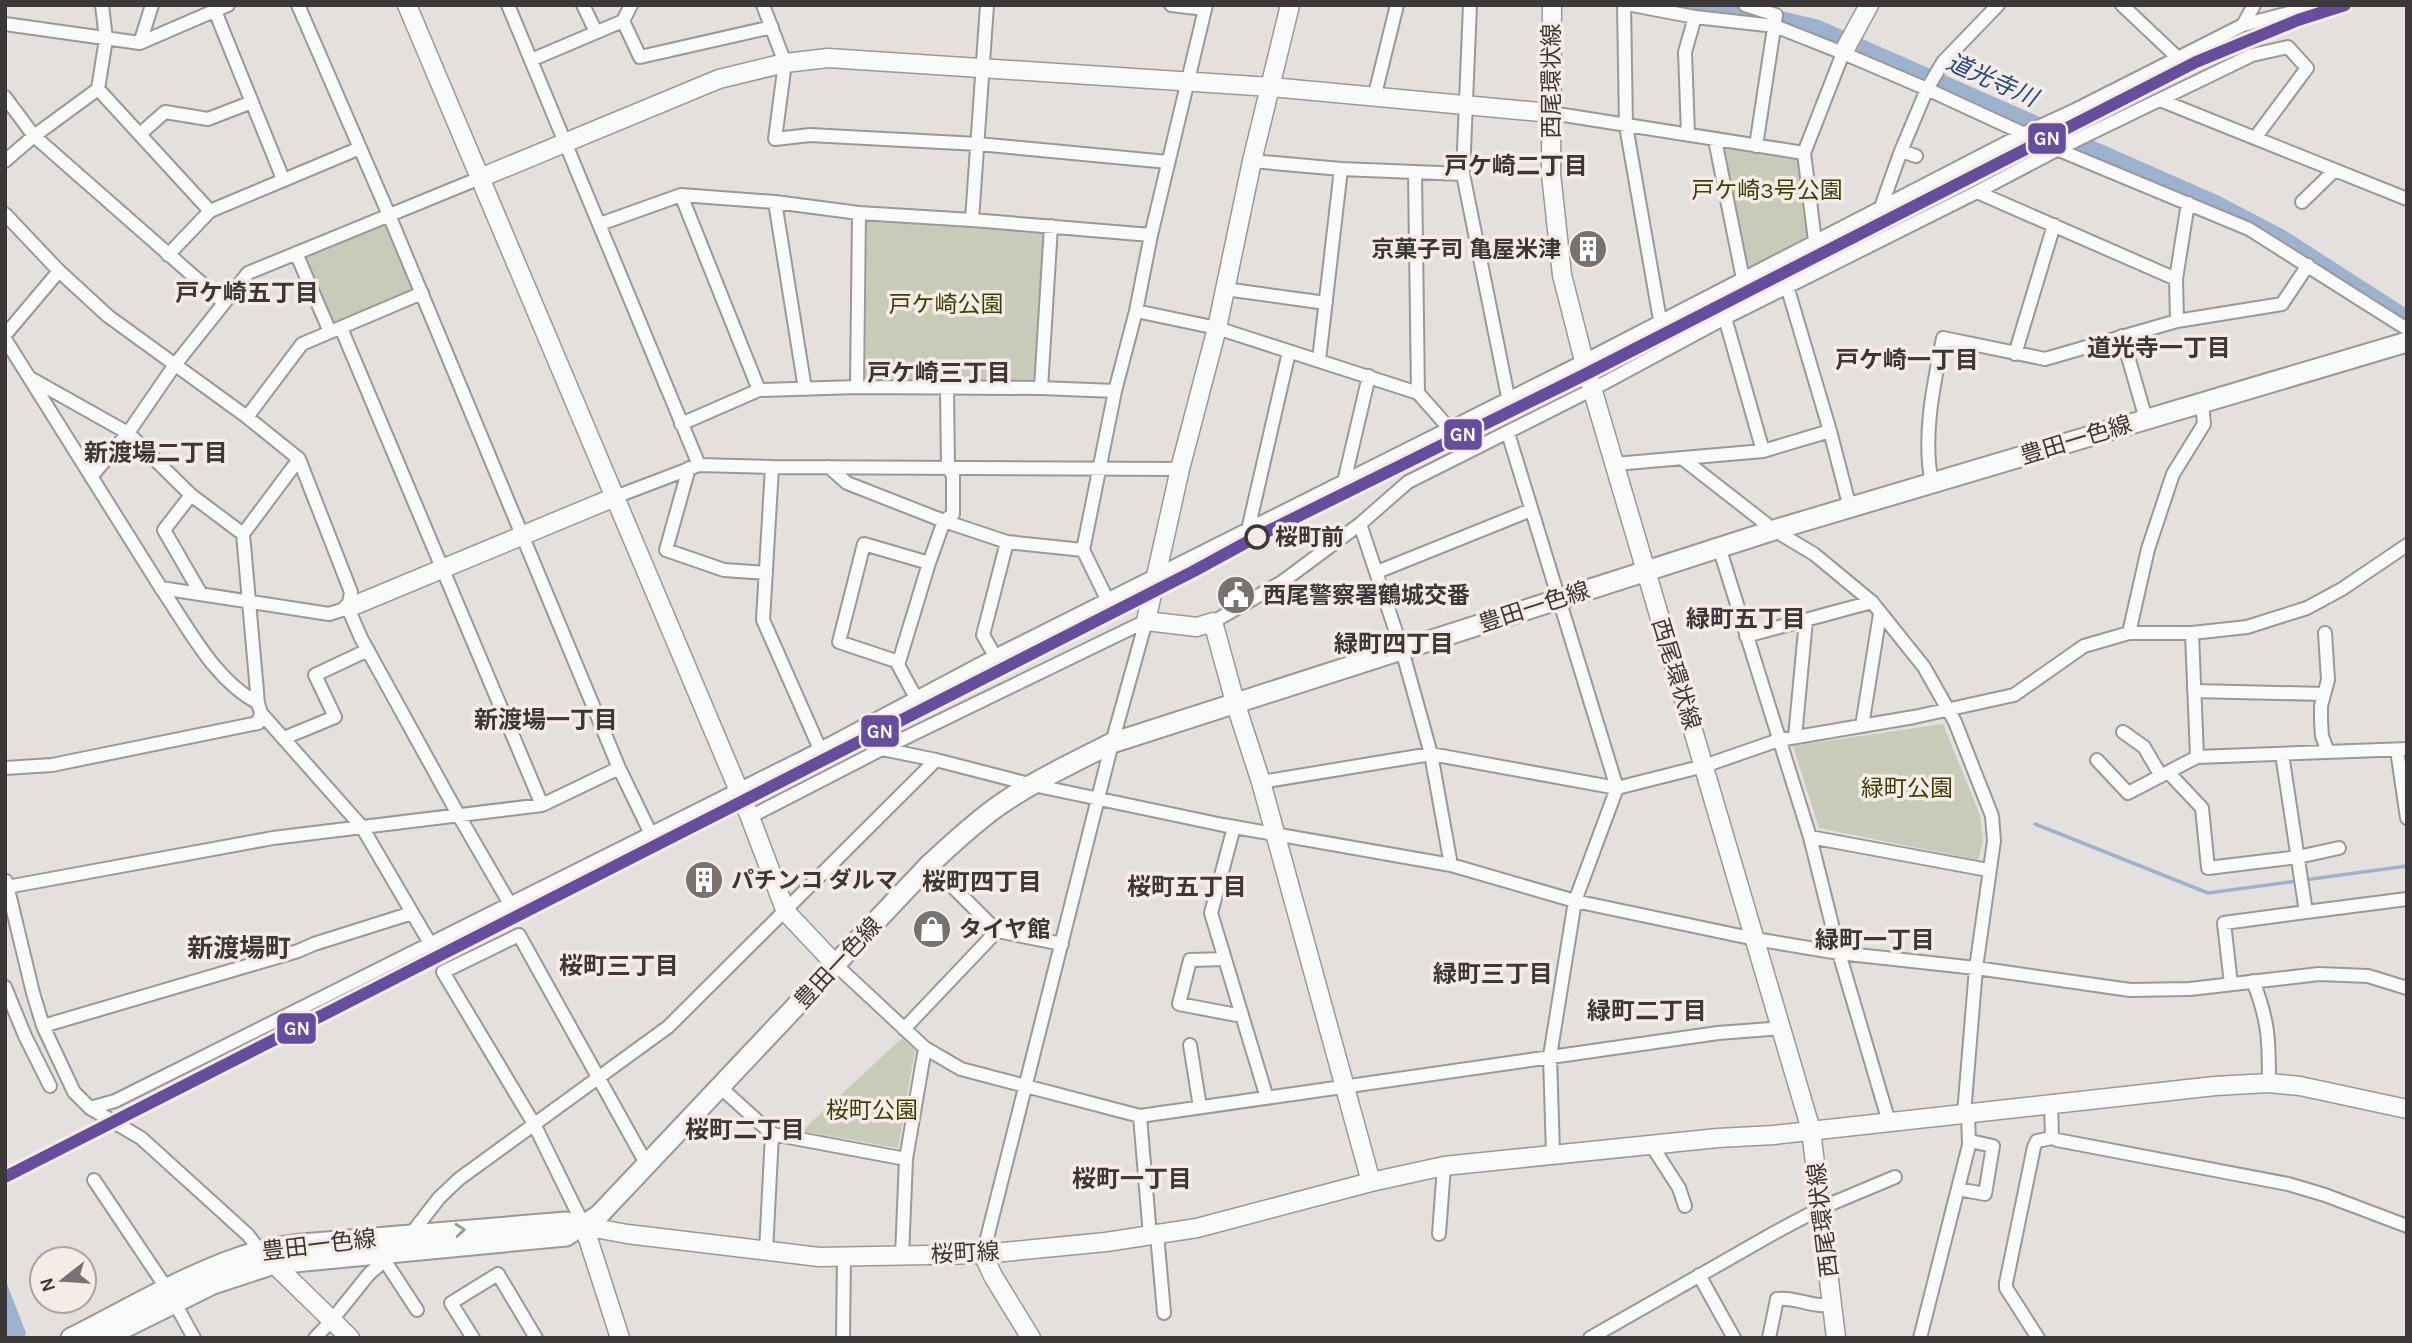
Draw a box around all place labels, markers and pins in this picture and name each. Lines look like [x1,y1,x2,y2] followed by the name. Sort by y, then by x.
[1567,228,1609,270] building icon: 京菓子司 亀屋米津
[1371,236,1561,263] place label: 京菓子司 亀屋米津
[1275,524,1344,551] place label: 桜町前
[1245,525,1269,549] marker: 桜町前
[1215,574,1257,616] public building icon: 西尾警察署鶴城交番
[1263,582,1470,609] place label: 西尾警察署鶴城交番
[683,859,725,901] building icon: パチンコ ダルマ
[731,867,898,894] place label: パチンコ ダルマ
[911,908,953,950] shop icon: タイヤ館
[959,916,1050,943] place label: タイヤ館

